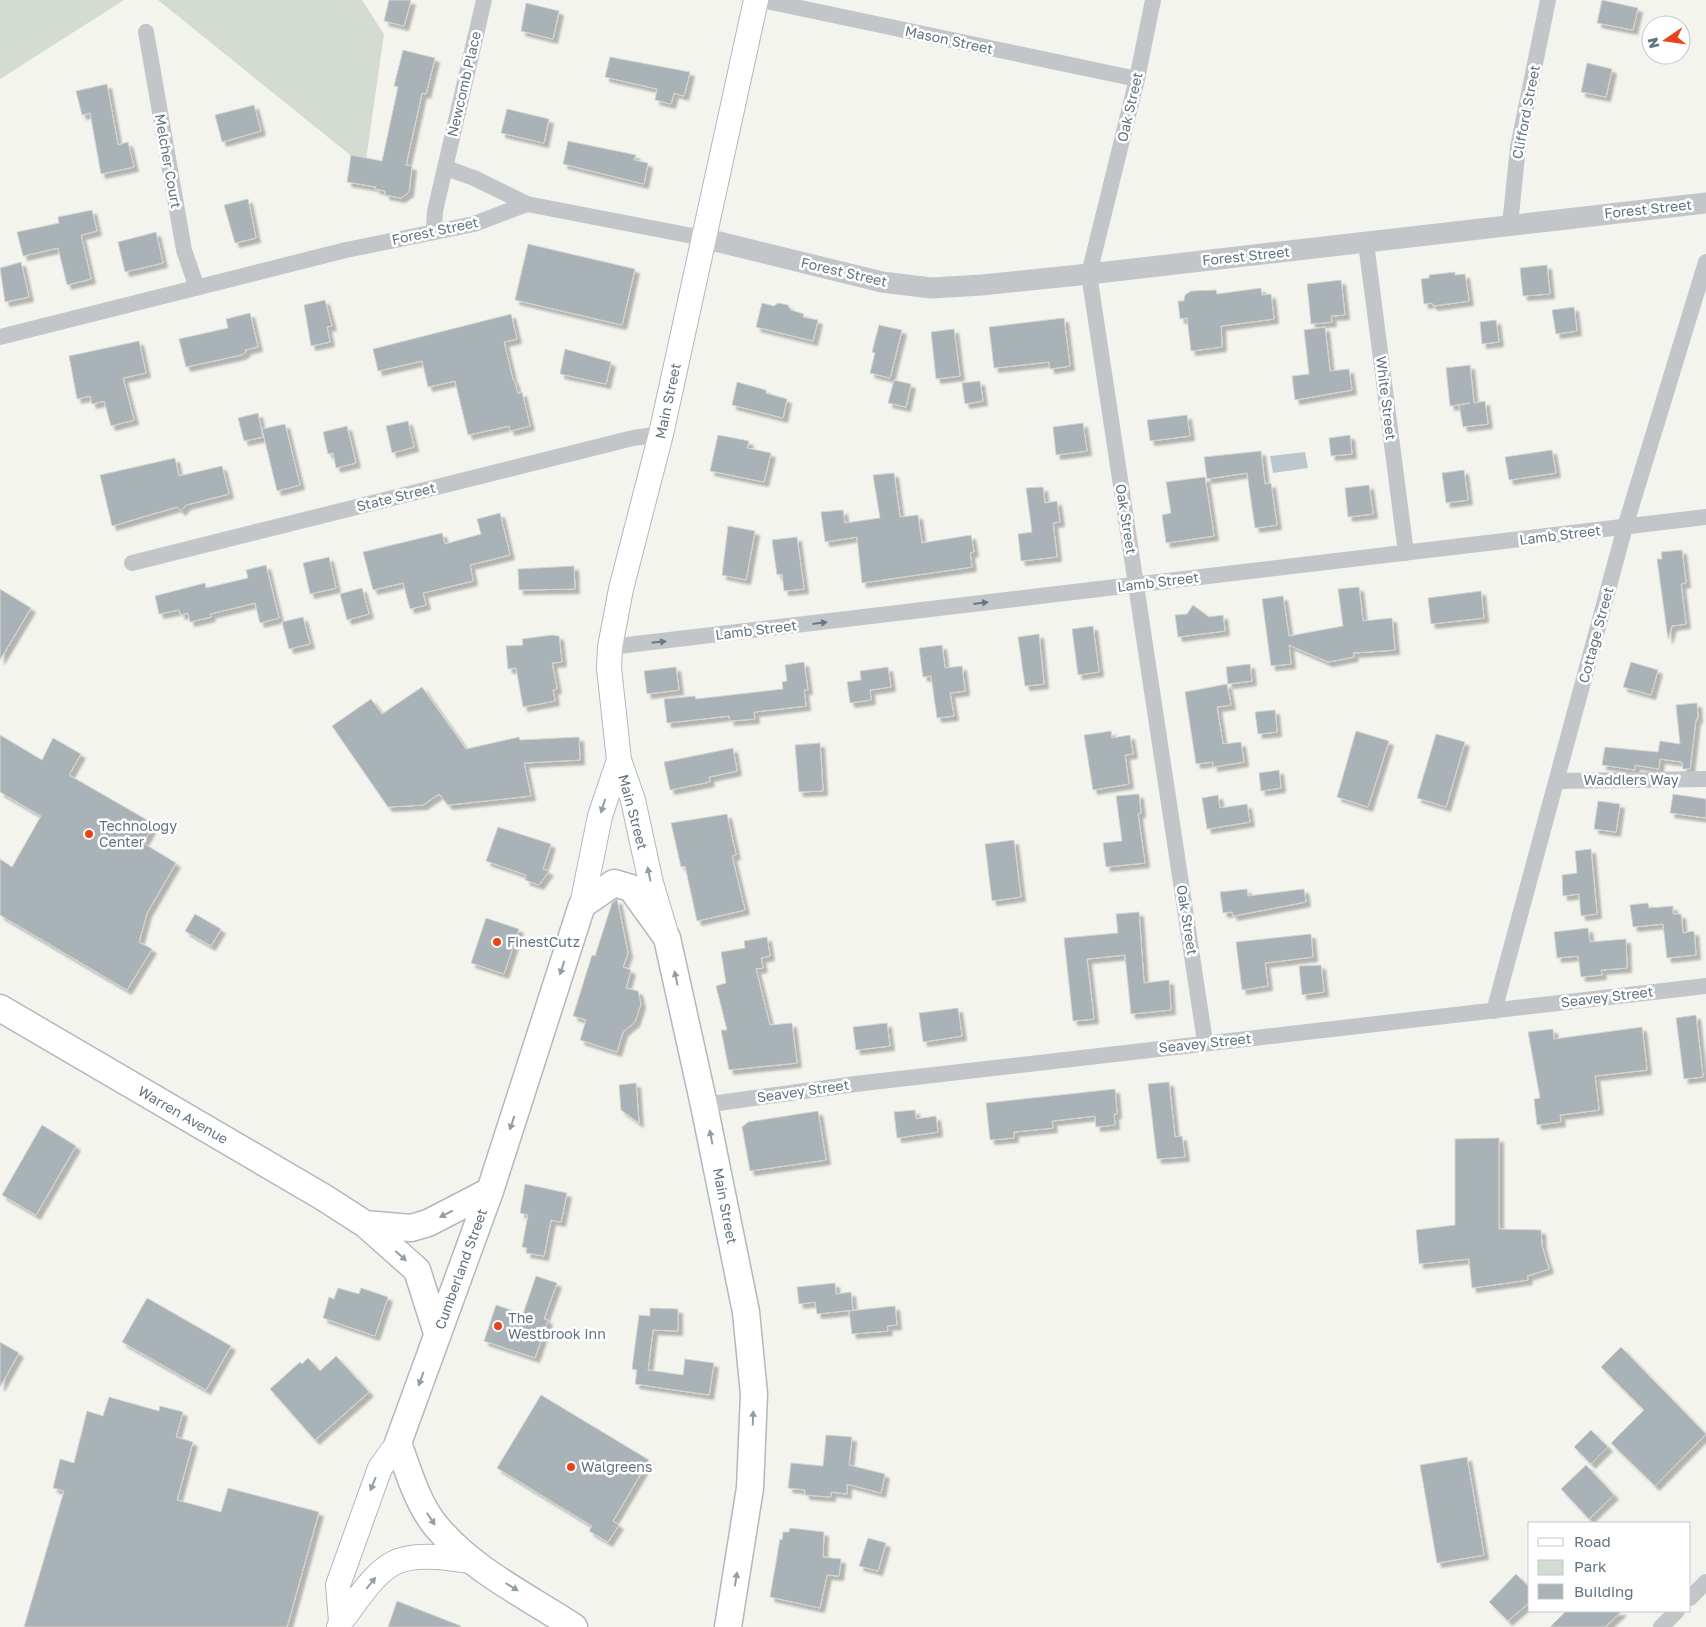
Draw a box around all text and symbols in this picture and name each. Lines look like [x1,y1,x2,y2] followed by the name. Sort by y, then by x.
[1641,15,1691,65] north arrow
[904,22,995,57] street label: Mason Street
[443,30,484,138] street label: Newcomb Place
[1643,36,1662,50] text: N
[1508,64,1543,160] street label: Clifford Street
[1113,70,1146,143] street label: Oak Street
[152,112,185,209] street label: Melcher Court
[1603,195,1693,222] street label: Forest Street
[390,213,480,248] street label: Forest Street
[1201,242,1291,269] street label: Forest Street
[799,253,889,290] street label: Forest Street
[1373,355,1400,441] street label: White Street
[651,361,684,440] street label: Main Street
[355,479,437,515] street label: State Street
[1113,482,1140,555] street label: Oak Street
[1518,521,1602,548] street label: Lamb Street
[1116,568,1200,595] street label: Lamb Street
[1575,585,1616,685] street label: Cottage Street
[974,599,990,607] one-way arrow
[714,616,798,643] street label: Lamb Street
[812,619,828,627] one-way arrow
[651,638,667,646] one-way arrow
[1583,771,1679,788] street label: Waddlers Way
[615,772,652,851] street label: Main Street
[599,799,607,814] one-way arrow
[99,817,177,850] place label: Technology Center
[83,828,95,840] marker: Technology Center
[645,867,653,882] one-way arrow
[1174,883,1201,956] street label: Oak Street
[507,933,580,950] place label: FinestCutz
[491,936,503,948] marker: FinestCutz
[557,961,565,976] one-way arrow
[671,970,679,986] one-way arrow
[1560,982,1654,1011] street label: Seavey Street
[1158,1029,1252,1056] street label: Seavey Street
[756,1076,850,1105] street label: Seavey Street
[135,1082,231,1147] street label: Warren Avenue
[508,1116,516,1131] one-way arrow
[706,1128,714,1144] one-way arrow
[710,1166,741,1245] street label: Main Street
[431,1206,490,1331] street label: Cumberland Street
[439,1210,453,1218] one-way arrow
[395,1250,407,1262] one-way arrow
[508,1309,606,1342] place label: The Westbrook Inn
[492,1320,504,1332] marker: The Westbrook Inn
[417,1372,425,1387] one-way arrow
[750,1409,758,1425] one-way arrow
[581,1458,652,1475] place label: Walgreens
[565,1461,577,1473] marker: Walgreens
[369,1477,377,1492] one-way arrow
[427,1512,436,1526] one-way arrow
[1528,1522,1691,1612] legend
[1574,1532,1611,1550] text: Road
[1574,1557,1607,1575] text: Park
[732,1571,740,1587] one-way arrow
[366,1577,377,1590] one-way arrow
[1574,1582,1634,1600] text: Building
[506,1583,519,1592] one-way arrow

